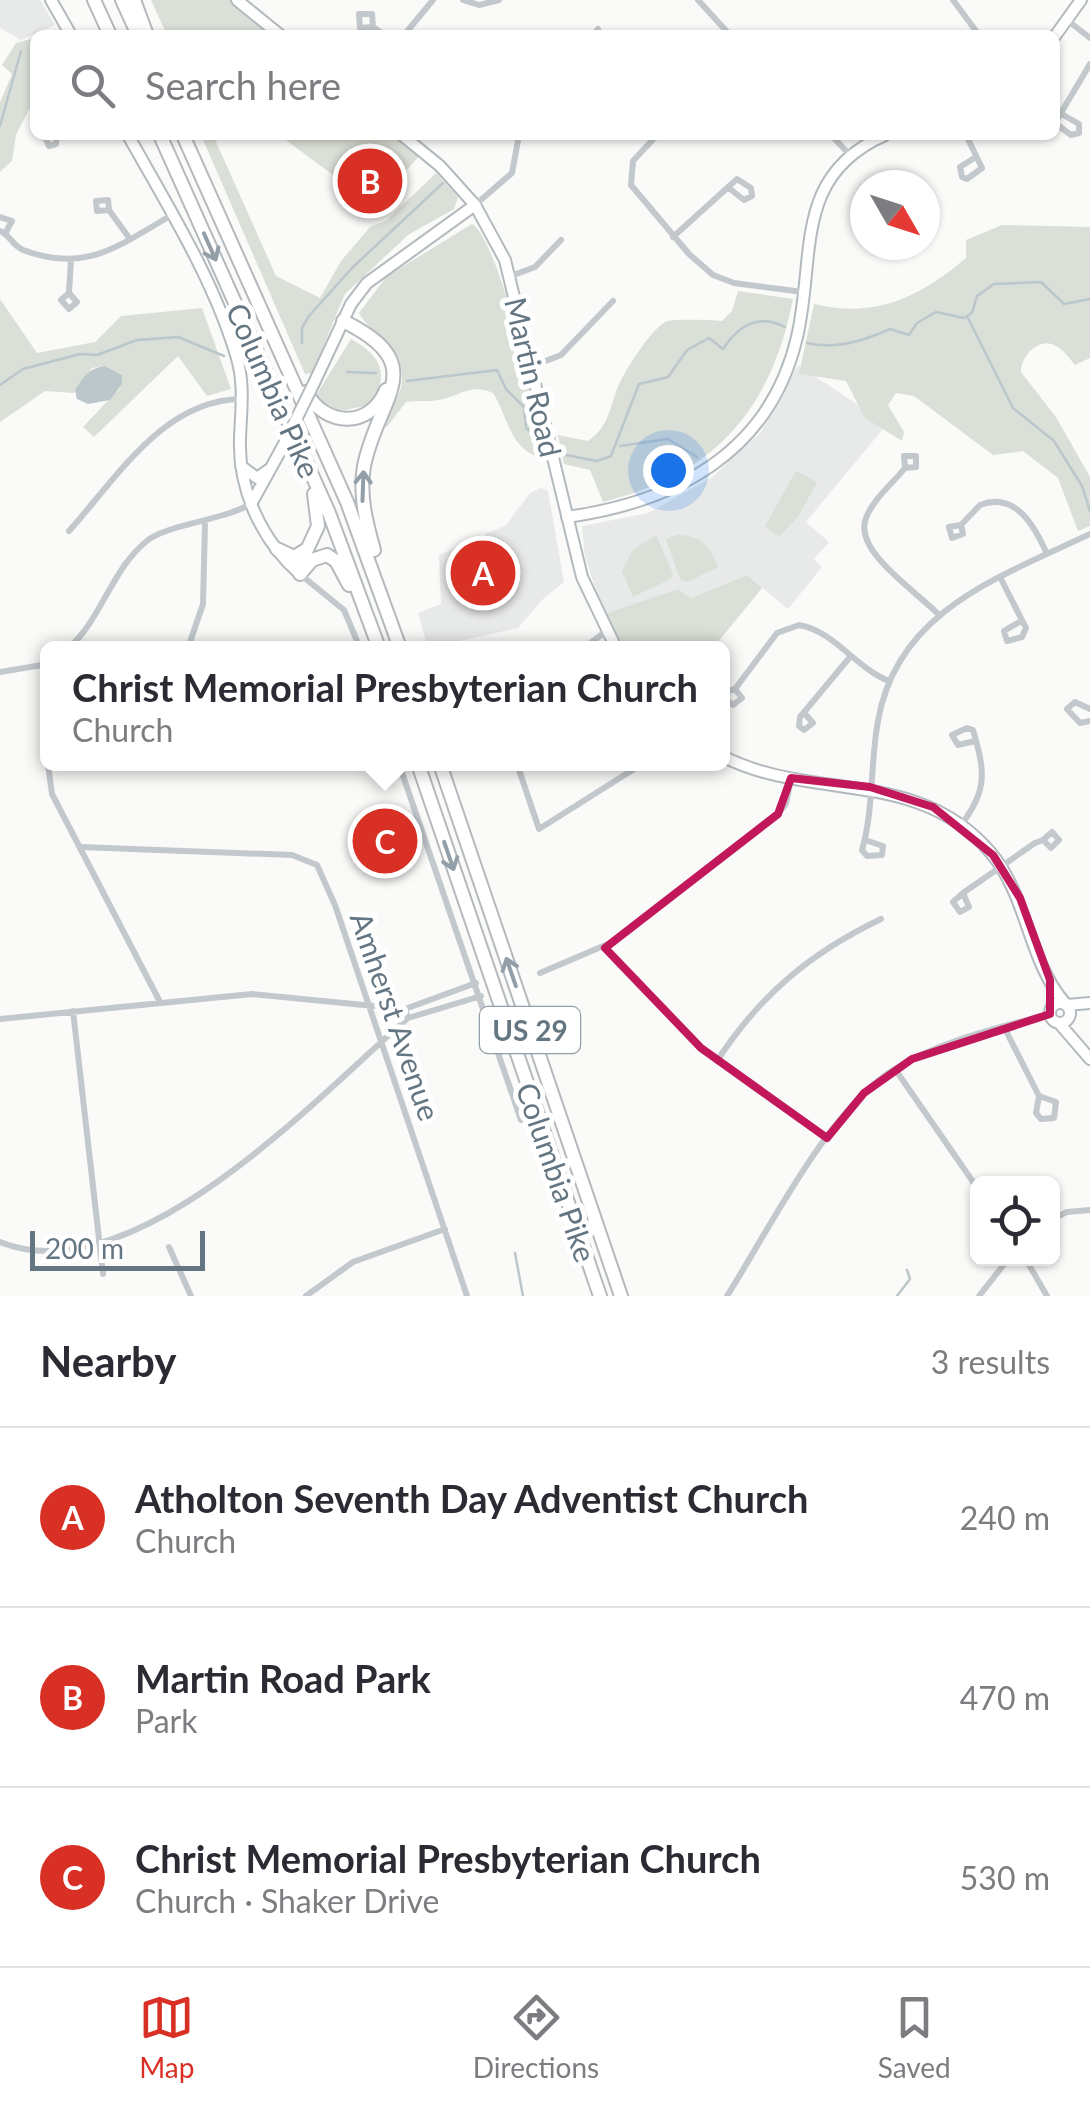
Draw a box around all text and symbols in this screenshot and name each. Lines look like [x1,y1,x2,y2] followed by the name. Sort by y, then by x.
[30,30,1060,140] search box
[65,58,120,113] icon: search
[145,62,341,108] text: Search here
[338,144,402,218] pin: B
[850,170,940,260] north arrow
[202,231,220,262] one-way arrow
[498,294,570,460] street label: Martin Road
[219,297,329,483] street label: Columbia Pike
[643,445,694,496] your location
[354,470,373,503] one-way arrow
[450,536,516,610] pin: A
[40,641,730,771] popup
[72,664,698,710] text: Christ Memorial Presbyterian Church
[72,710,173,749] text: Church
[352,804,418,878] pin: C
[441,839,459,870] one-way arrow
[343,907,449,1125] street label: Amherst Avenue
[500,956,518,988] one-way arrow
[480,1007,580,1053] road number: US 29
[510,1078,604,1266] street label: Columbia Pike
[970,1176,1060,1266] map controls
[970,1176,1060,1266] button: locate
[30,1226,205,1270] scale bar
[45,1231,124,1265] text: 200 m
[40,1336,177,1386] text: Nearby
[931,1342,1050,1381] text: 3 results
[135,1475,808,1521] text: Atholton Seventh Day Adventist Church
[61,1498,84,1537] text: A
[960,1498,1050,1537] text: 240 m
[135,1521,236,1560] text: Church
[135,1655,431,1701] text: Martin Road Park
[62,1678,83,1717] text: B
[960,1678,1050,1717] text: 470 m
[135,1701,198,1740] text: Park
[135,1835,761,1881] text: Christ Memorial Presbyterian Church
[62,1858,83,1897] text: C
[960,1858,1050,1897] text: 530 m
[135,1881,439,1920] text: Church · Shaker Drive
[139,1990,194,2084] tab: Map
[473,1990,599,2084] tab: Directions
[878,1990,951,2084] tab: Saved

